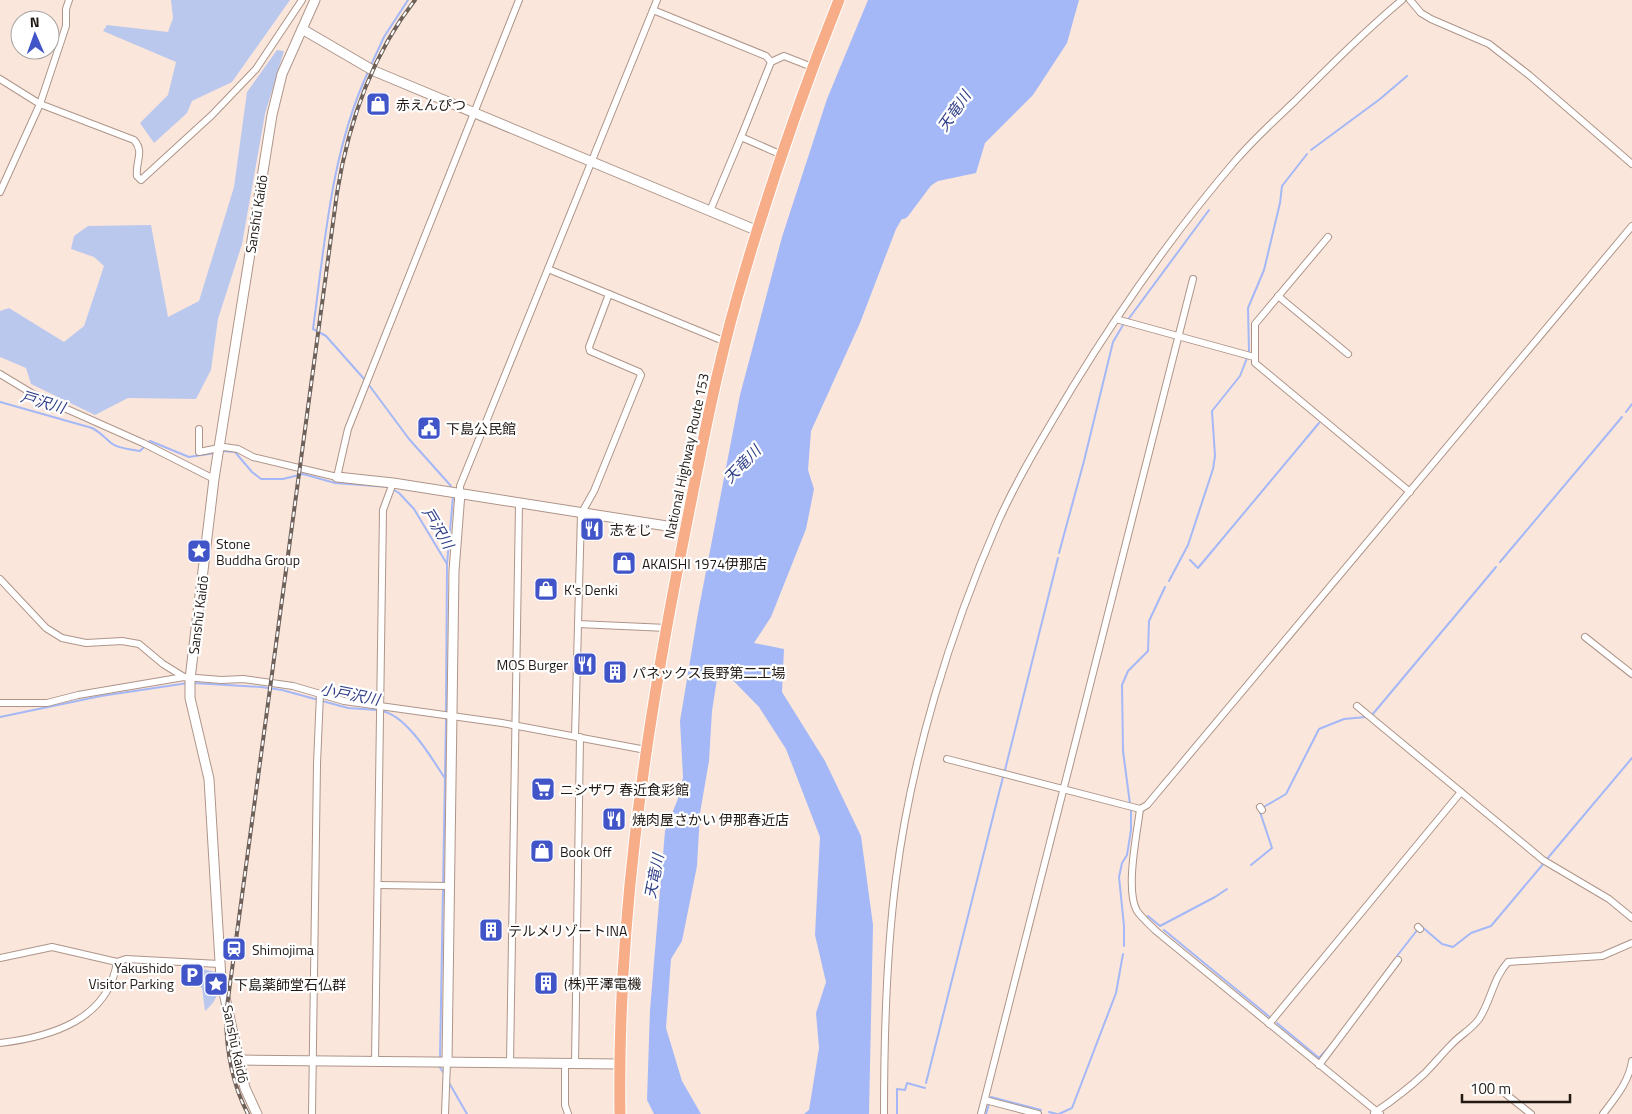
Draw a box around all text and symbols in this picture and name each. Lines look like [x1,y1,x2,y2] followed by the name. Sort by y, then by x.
[10,10,60,60] north arrow
[29,11,40,32] text: N
[932,84,977,136] water label: 天竜川
[365,91,391,117] shop icon: 赤えんぴつ
[396,94,466,115] place label: 赤えんぴつ
[239,173,273,255] street label: Sanshū Kaidō
[658,371,714,541] street label: National Highway Route 153
[18,385,70,420] water label: 戸沢川
[416,415,442,441] public building icon: 下島公民館
[446,418,516,439] place label: 下島公民館
[718,438,767,488] water label: 天竜川
[417,503,460,555] water label: 戸沢川
[579,516,605,542] restaurant icon: 志をじ
[610,519,652,540] place label: 志をじ
[216,533,300,570] place label: Stone Buddha Group
[186,538,212,564] place icon: Stone Buddha Group
[611,550,637,576] shop icon: AKAISHI 1974伊那店
[642,553,767,574] place label: AKAISHI 1974伊那店
[183,574,213,656] street label: Sanshū Kaidō
[533,576,559,602] shop icon: K's Denki
[564,579,618,600] place label: K's Denki
[572,651,598,677] restaurant icon: MOS Burger
[496,654,568,675] place label: MOS Burger
[602,659,628,685] building icon: パネックス長野第二工場
[632,662,786,683] place label: パネックス長野第二工場
[318,677,384,711] water label: 小戸沢川
[530,776,556,802] supermarket icon: ニシザワ 春近食彩館
[560,779,689,800] place label: ニシザワ 春近食彩館
[601,806,627,832] restaurant icon: 焼肉屋さかい 伊那春近店
[632,809,789,830] place label: 焼肉屋さかい 伊那春近店
[529,838,555,864] shop icon: Book Off
[560,841,612,862] place label: Book Off
[638,850,670,900] water label: 天竜川
[478,917,504,943] building icon: テルメリゾートINA
[508,920,628,941] place label: テルメリゾートINA
[221,936,247,962] station icon: Shimojima
[252,939,314,960] place label: Shimojima
[88,957,174,994] place label: Yakushido Visitor Parking
[179,962,205,988] parking icon: Yakushido Visitor Parking
[533,970,559,996] building icon: (株)平澤電機
[203,971,229,997] place icon: 下島薬師堂石仏群
[564,973,641,994] place label: (株)平澤電機
[234,974,346,995] place label: 下島薬師堂石仏群
[217,1003,255,1085] street label: Sanshū Kaidō
[1462,1072,1570,1104] scale bar
[1470,1077,1511,1100] text: 100 m

